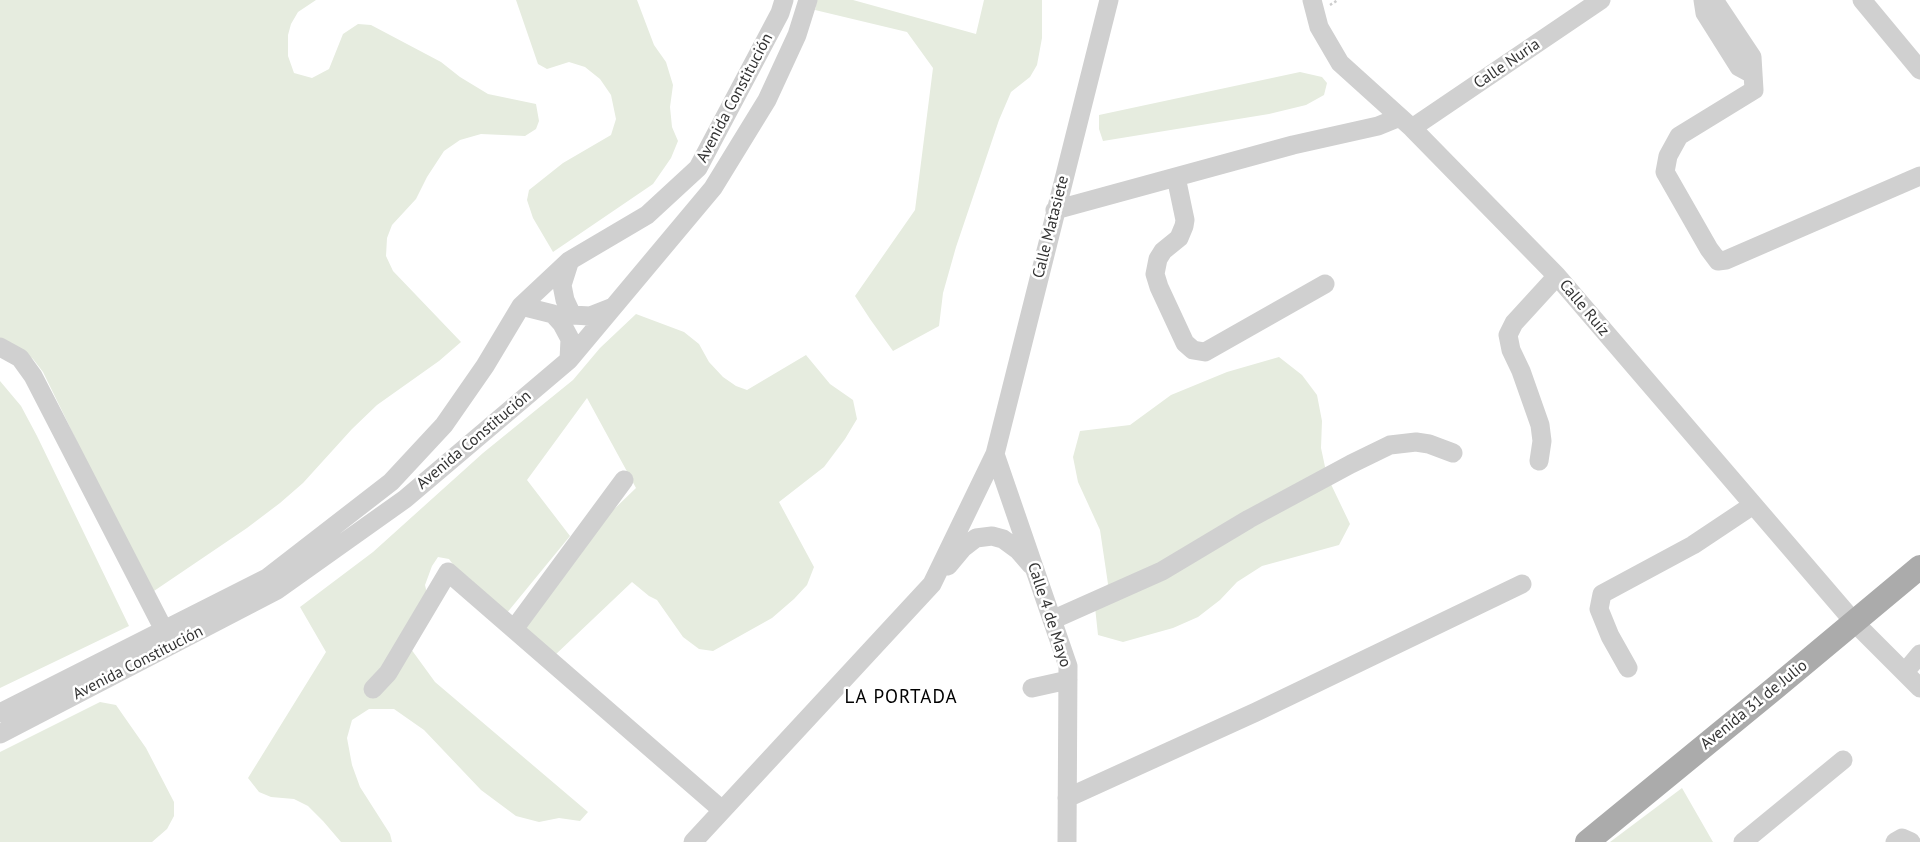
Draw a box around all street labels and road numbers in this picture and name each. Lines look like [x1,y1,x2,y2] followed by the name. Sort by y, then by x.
[693,30,777,166] street label: Avenida Constitución
[1470,35,1544,93] street label: Calle Nuria
[1029,174,1073,280] street label: Calle Matasiete
[1555,276,1613,340] street label: Calle Ruíz
[413,387,535,493] street label: Avenida Constitución
[1023,560,1075,670] street label: Calle 4 de Mayo
[70,622,206,704] street label: Avenida Constitución
[1697,656,1811,754] street label: Avenida 31 de Julio

